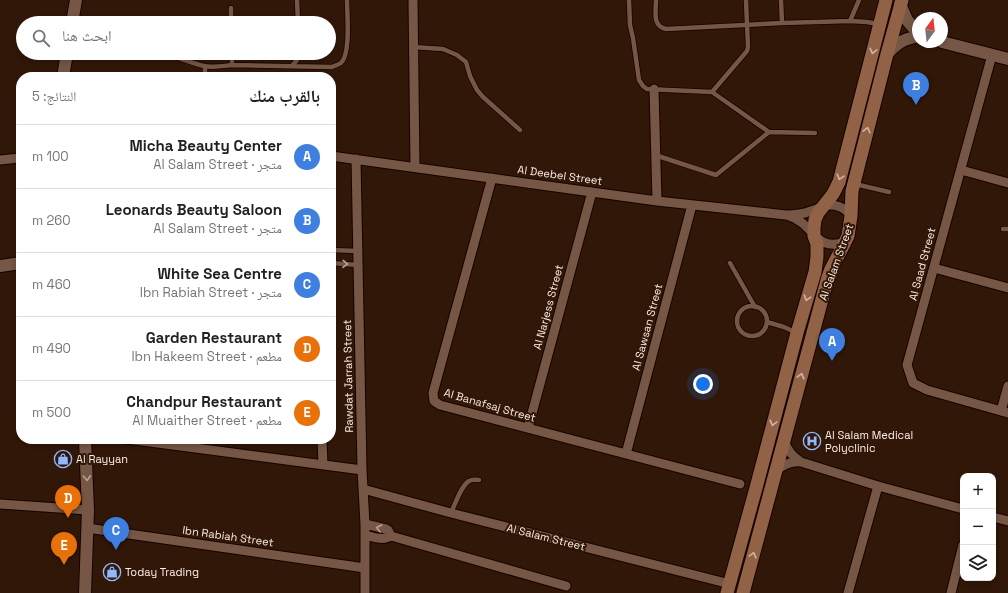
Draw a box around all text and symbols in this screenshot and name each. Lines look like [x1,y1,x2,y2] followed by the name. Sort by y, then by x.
[912,12,948,48] north arrow
[16,16,336,60] search box
[62,26,112,45] text: ابحث هنا
[30,27,52,49] icon: search
[869,48,877,54] one-way arrow
[903,72,929,105] pin: B
[249,85,320,107] text: بالقرب منك
[32,88,76,105] text: النتائج: 5
[863,127,871,133] one-way arrow
[130,136,282,155] text: Micha Beauty Center
[32,148,69,165] text: 100 m
[303,148,311,165] text: A
[153,156,282,173] text: متجر · Al Salam Street
[517,162,603,188] street label: Al Deebel Street
[836,173,845,180] one-way arrow
[106,200,282,219] text: Leonards Beauty Saloon
[32,212,71,229] text: 260 m
[303,212,311,229] text: B
[153,220,282,237] text: متجر · Al Salam Street
[816,222,856,302] street label: Al Salam Street
[906,226,938,302] street label: Al Saad Street
[342,259,348,268] one-way arrow
[530,263,566,351] street label: Al Narjess Street
[158,264,282,283] text: White Sea Centre
[32,276,71,293] text: 460 m
[303,276,311,293] text: C
[629,282,665,372] street label: Al Sawsan Street
[140,284,282,301] text: متجر · Ibn Rabiah Street
[803,294,812,301] one-way arrow
[340,319,356,433] street label: Rawdat Jarrah Street
[146,328,282,347] text: Garden Restaurant
[819,328,845,361] pin: A
[32,340,71,357] text: 490 m
[303,340,311,357] text: D
[131,348,282,365] text: مطعم · Ibn Hakeem Street
[797,373,805,379] one-way arrow
[693,374,713,394] your location
[443,385,537,425] street label: Al Banafsaj Street
[126,392,282,411] text: Chandpur Restaurant
[32,404,71,421] text: 500 m
[303,404,311,421] text: E
[132,412,282,429] text: مطعم · Al Muaither Street
[769,419,778,426] one-way arrow
[825,428,913,455] place label: Al Salam Medical Polyclinic
[802,431,822,451] hospital icon: Al Salam Medical Polyclinic
[53,449,73,469] shop icon: Al Rayyan
[76,452,128,466] place label: Al Rayyan
[960,473,996,581] map controls
[960,473,996,509] button: +
[82,475,91,481] one-way arrow
[55,485,81,518] pin: D
[960,509,996,545] button: −
[103,517,129,550] pin: C
[505,520,587,554] street label: Al Salam Street
[182,523,274,549] street label: Ibn Rabiah Street
[376,524,383,532] one-way arrow
[51,532,77,565] pin: E
[960,545,996,581] button: layers
[748,552,757,559] one-way arrow
[102,562,122,582] shop icon: Today Trading
[125,565,199,579] place label: Today Trading

